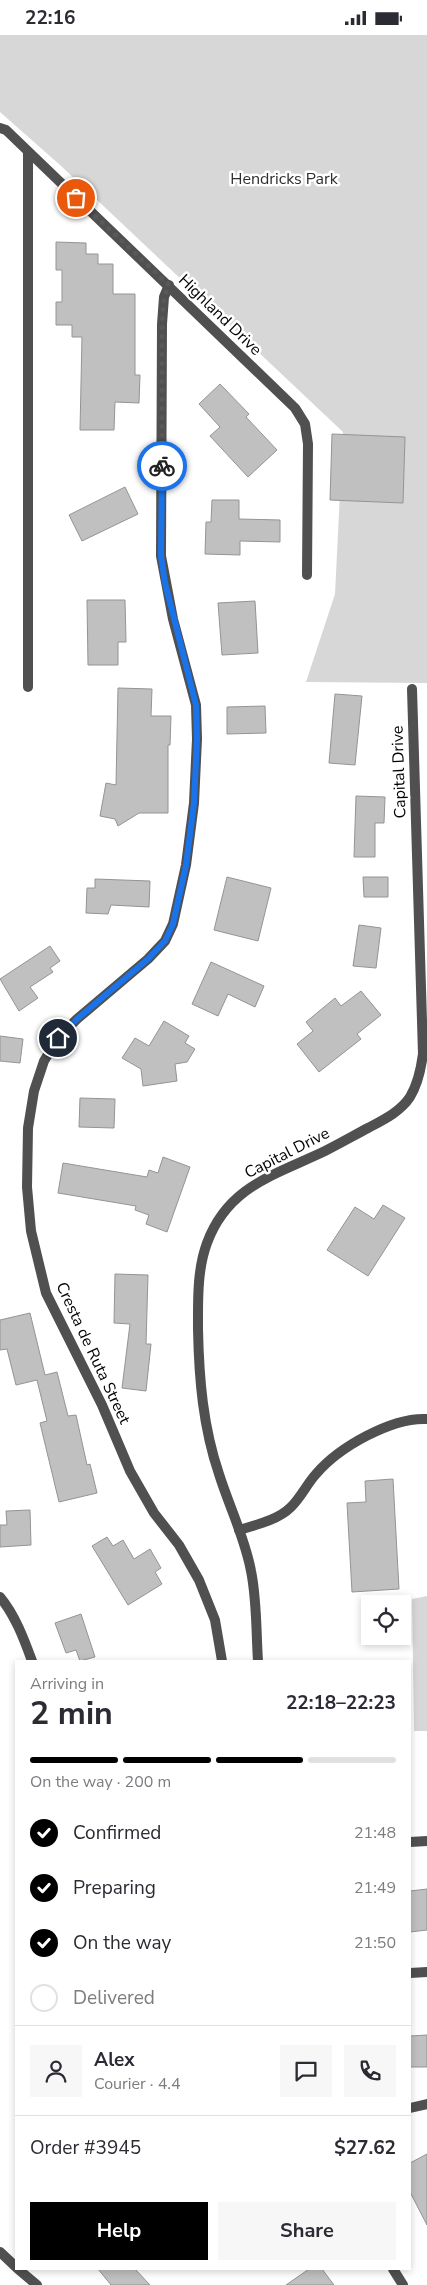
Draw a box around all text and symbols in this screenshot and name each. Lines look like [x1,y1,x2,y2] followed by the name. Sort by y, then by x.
[25,5,75,31] text: 22:16
[230,168,339,190] park label: Hendricks Park
[55,177,97,219] pin
[62,184,90,212] icon: bag
[173,270,267,360] street label: Highland Drive
[137,441,187,491] courier
[148,452,176,480] icon: bike
[386,725,412,819] street label: Capital Drive
[37,1017,79,1059] pin
[44,1024,72,1052] icon: home
[241,1122,333,1184] street label: Capital Drive
[50,1278,136,1428] street label: Cresta de Ruta Street
[361,1595,411,1645] map controls
[361,1595,411,1645] button: locate
[30,1673,104,1695] text: Arriving in
[286,1690,396,1716] text: 22:18–22:23
[30,1692,113,1735] text: 2 min
[30,1771,171,1793] text: On the way · 200 m
[30,1819,58,1847] icon: check
[73,1820,161,1846] text: Confirmed
[354,1822,396,1844] text: 21:48
[30,1874,58,1902] icon: check
[73,1875,156,1901] text: Preparing
[354,1877,396,1899] text: 21:49
[30,1929,58,1957] icon: check
[73,1930,171,1956] text: On the way
[354,1932,396,1954] text: 21:50
[73,1985,155,2011] text: Delivered
[30,2045,82,2097] button: person
[280,2045,332,2097] button: chat
[344,2045,396,2097] button: phone
[94,2047,135,2073] text: Alex
[94,2073,180,2095] text: Courier · 4.4
[30,2135,141,2161] text: Order #3945
[334,2135,396,2161] text: $27.62
[30,2202,208,2260] button: Help
[218,2202,396,2260] button: Share

